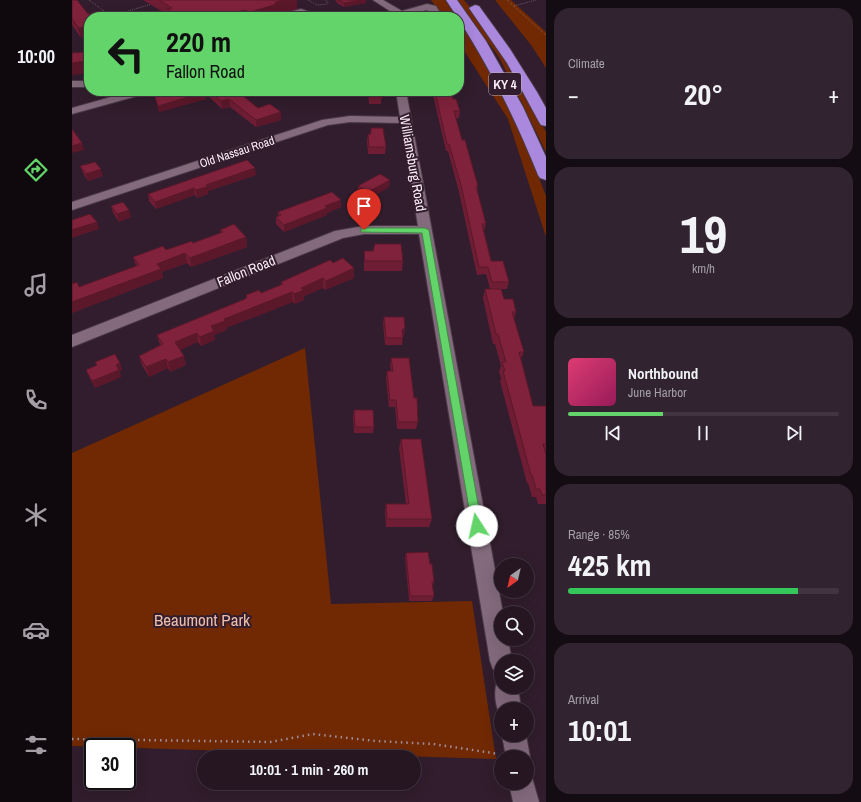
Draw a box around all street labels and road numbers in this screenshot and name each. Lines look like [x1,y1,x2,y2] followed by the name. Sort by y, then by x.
[489,73,521,95] road number: KY 4
[396,113,430,213] street label: Williamsburg Road
[198,132,276,172] street label: Old Nassau Road
[214,251,278,291] street label: Fallon Road

